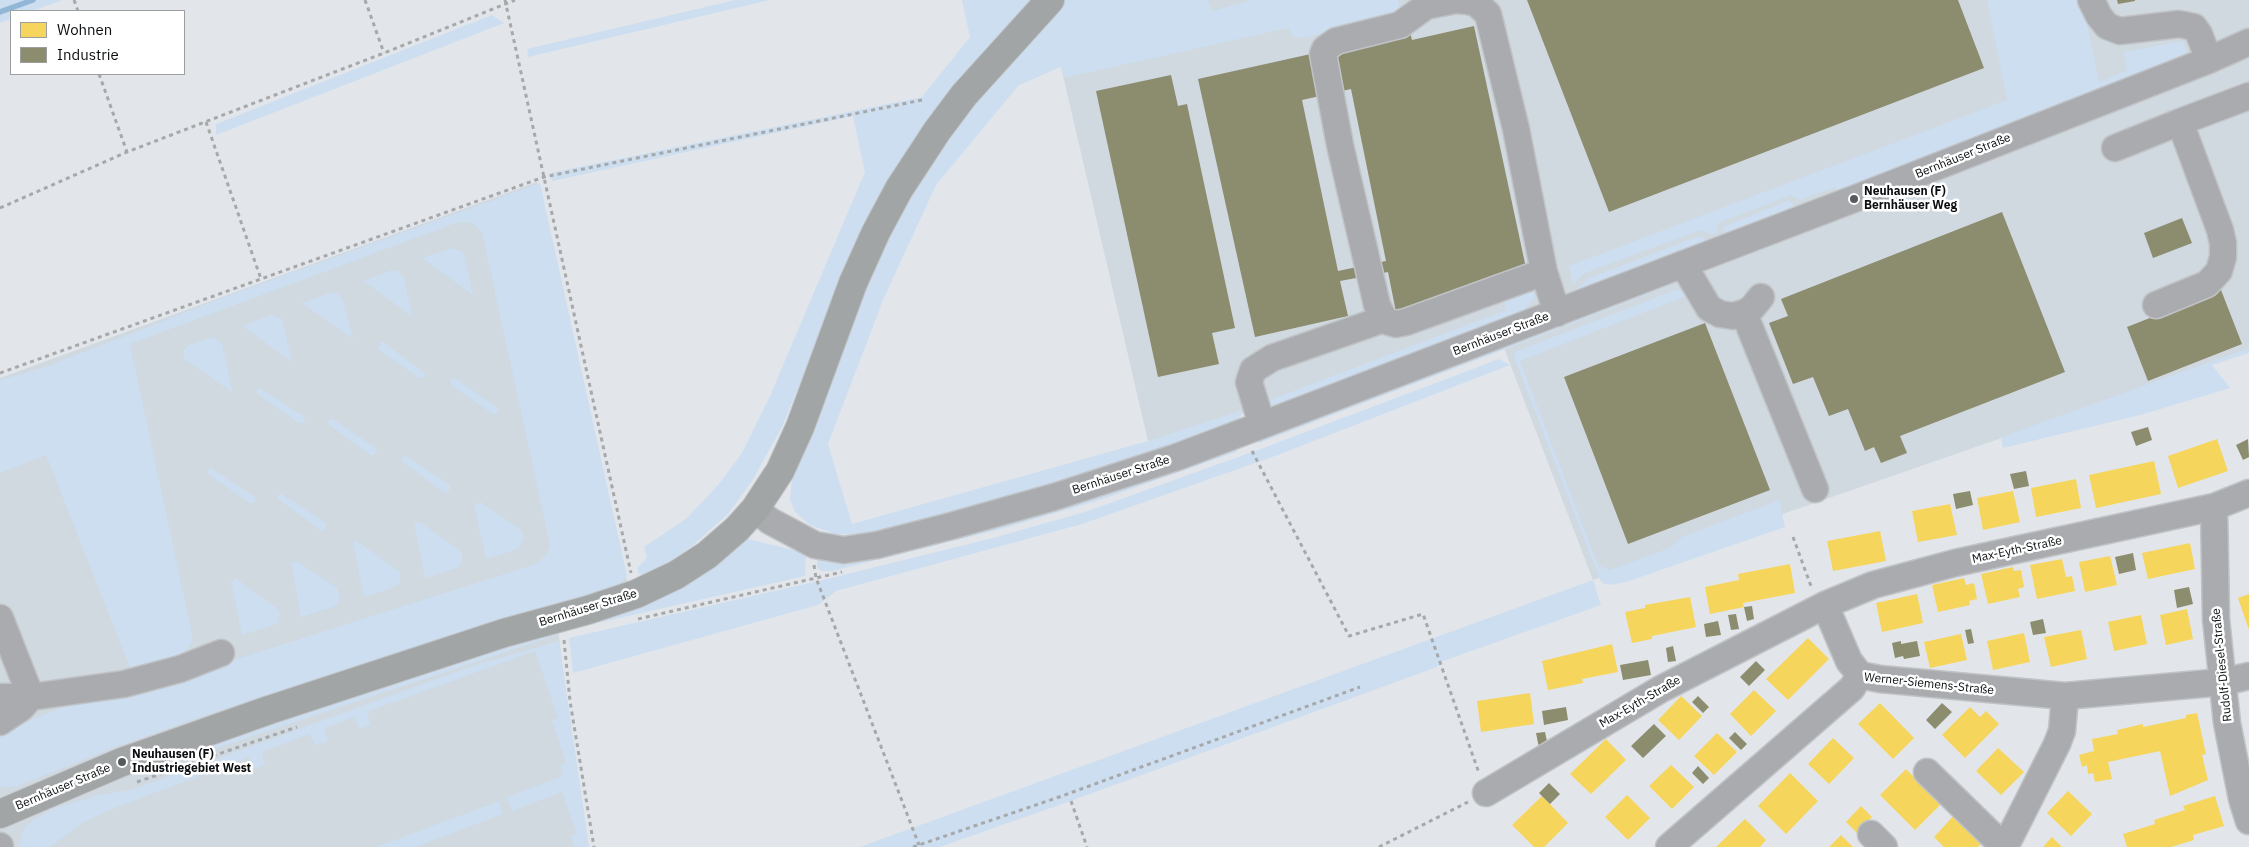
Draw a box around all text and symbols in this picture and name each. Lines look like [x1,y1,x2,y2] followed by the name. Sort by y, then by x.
[10,10,185,75] legend
[57,20,112,39] text: Wohnen
[57,45,119,64] text: Industrie
[1913,130,2013,182] street label: Bernhäuser Straße
[1864,185,1957,213] place label: Neuhausen (F) Bernhäuser Weg
[1848,193,1860,205] marker: Neuhausen (F) Bernhäuser Weg
[1451,309,1551,359] street label: Bernhäuser Straße
[1070,452,1172,498] street label: Bernhäuser Straße
[1971,533,2063,567] street label: Max-Eyth-Straße
[537,586,639,630] street label: Bernhäuser Straße
[2209,608,2235,722] street label: Rudolf-Diesel-Straße
[1863,670,1995,698] street label: Werner-Siemens-Straße
[1597,673,1683,731] street label: Max-Eyth-Straße
[132,748,251,776] place label: Neuhausen (F) Industriegebiet West
[116,756,128,768] marker: Neuhausen (F) Industriegebiet West
[13,761,113,813] street label: Bernhäuser Straße

